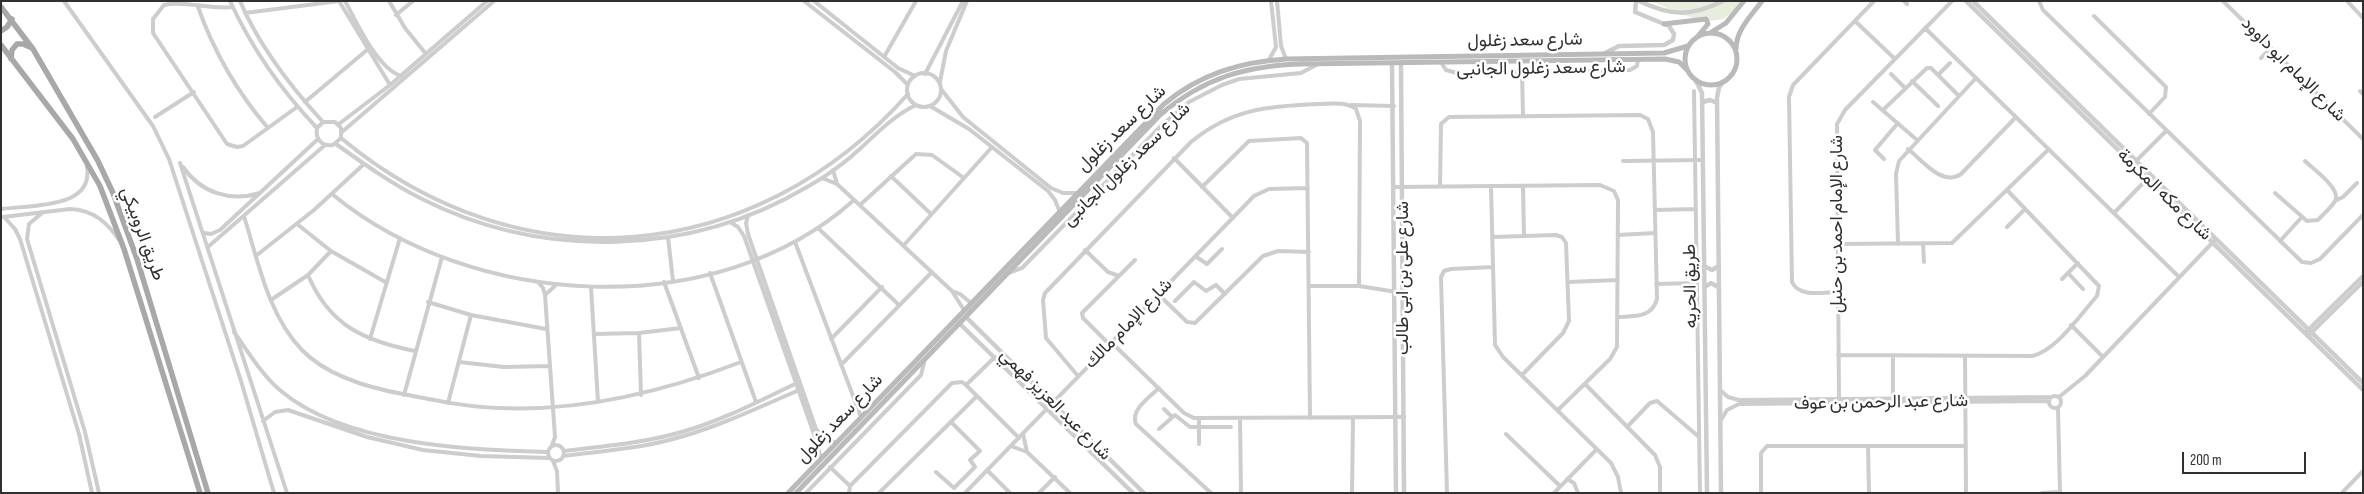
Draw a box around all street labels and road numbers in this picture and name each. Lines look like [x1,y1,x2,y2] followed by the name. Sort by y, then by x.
[2236,13,2350,127] street label: شارع الإمام ابو داوود
[1467,29,1583,53] street label: شارع سعد زغلول
[1456,57,1626,81] street label: شارع سعد زغلول الجانبى
[1073,81,1171,177] street label: شارع سعد زغلول
[1059,98,1195,232] street label: شارع سعد زغلول الجانبى
[1826,135,1848,313] street label: شارع الإمام احمد بن حنبل
[2112,144,2216,246] street label: شارع مكه المكرمة
[115,184,169,284] street label: طريق الروبيكي
[1392,201,1414,355] street label: شارع على بن ابى طالب
[1679,244,1703,328] street label: طريق الحريه
[1081,274,1177,374] street label: شارع الإمام مالك
[995,345,1115,465] street label: شارع عبد العزيز فهمي
[792,370,888,468] street label: شارع سعد زغلول
[1794,391,1968,415] street label: شارع عبد الرحمن بن عوف

